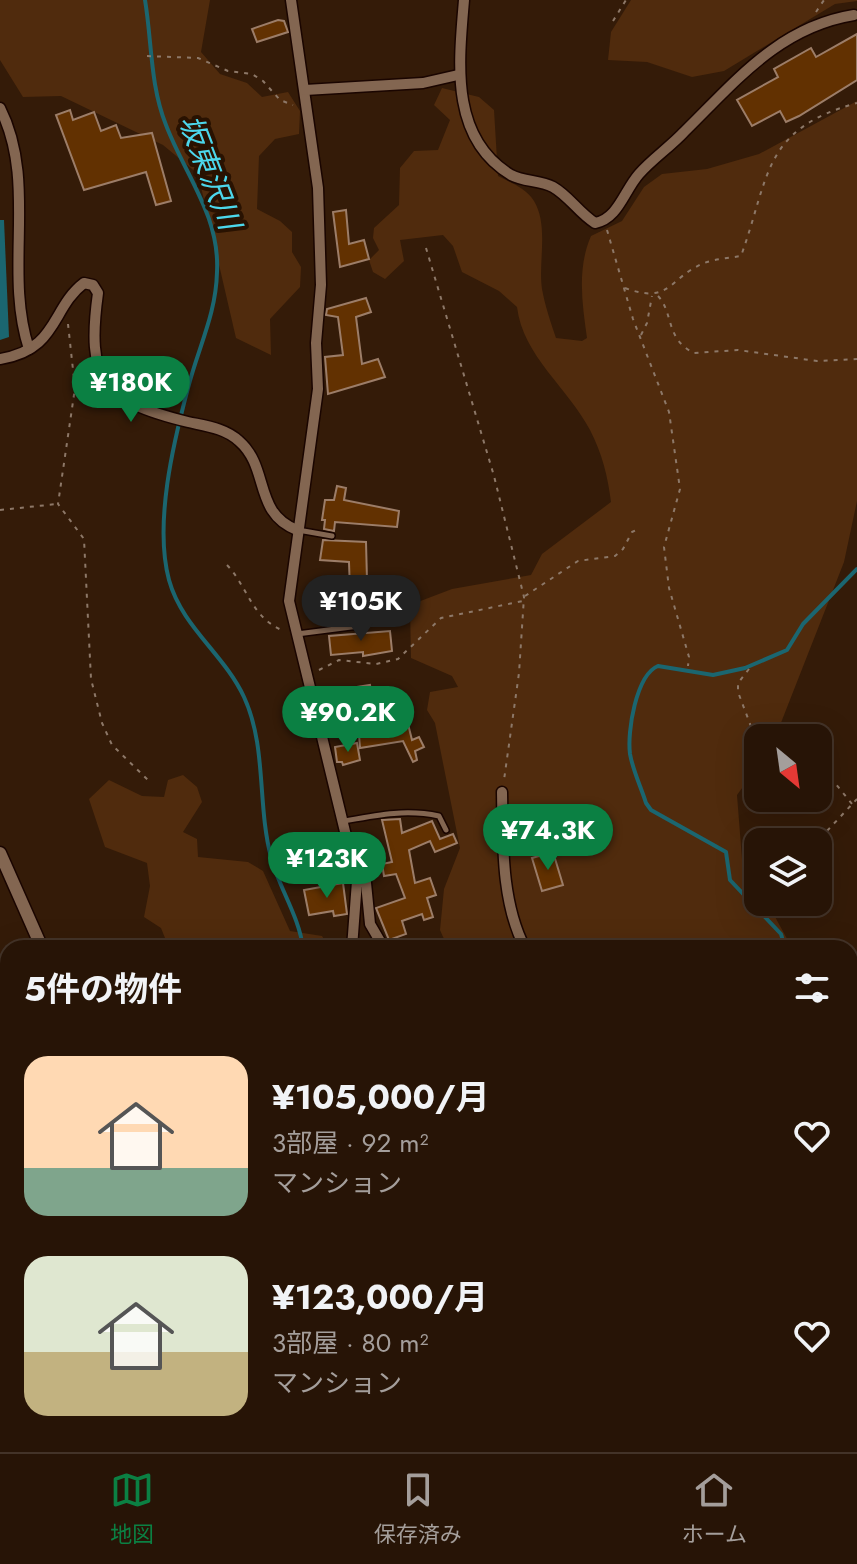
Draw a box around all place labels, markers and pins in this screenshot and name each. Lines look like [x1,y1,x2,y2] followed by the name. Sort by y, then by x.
[75,356,187,424] pin: ¥180K
[305,575,417,643] pin: ¥105K
[283,686,413,754] pin: ¥90.2K
[483,804,613,872] pin: ¥74.3K
[271,832,383,900] pin: ¥123K

